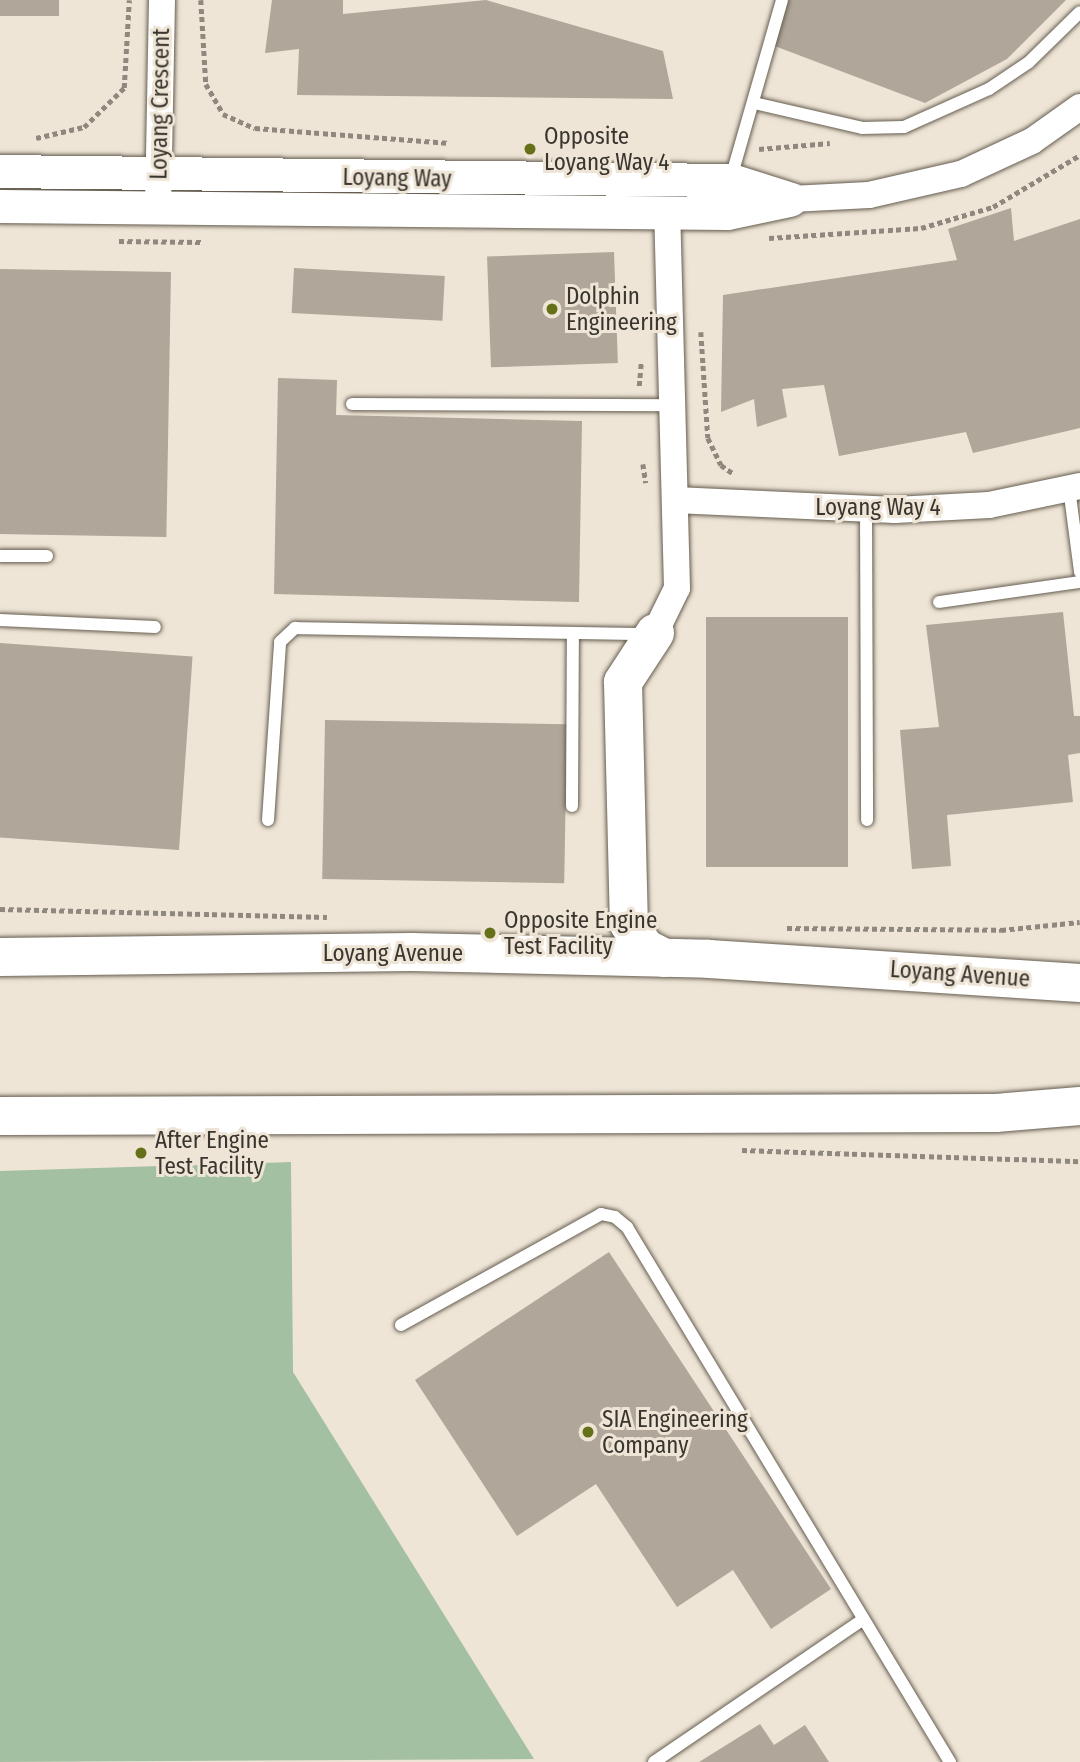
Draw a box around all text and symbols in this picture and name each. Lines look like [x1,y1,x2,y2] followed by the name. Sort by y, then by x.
[145,28,175,180] street label: Loyang Crescent
[544,122,669,176] place label: Opposite Loyang Way 4
[522,141,538,157] marker: Opposite Loyang Way 4
[342,163,452,193] street label: Loyang Way
[566,282,677,336] place label: Dolphin Engineering
[544,301,560,317] marker: Dolphin Engineering
[815,493,941,521] street label: Loyang Way 4
[504,906,657,960] place label: Opposite Engine Test Facility
[482,925,498,941] marker: Opposite Engine Test Facility
[323,939,463,967] street label: Loyang Avenue
[889,955,1031,993] street label: Loyang Avenue
[155,1126,269,1180] place label: After Engine Test Facility
[133,1145,149,1161] marker: After Engine Test Facility
[602,1405,748,1459] place label: SIA Engineering Company
[580,1424,596,1440] marker: SIA Engineering Company

